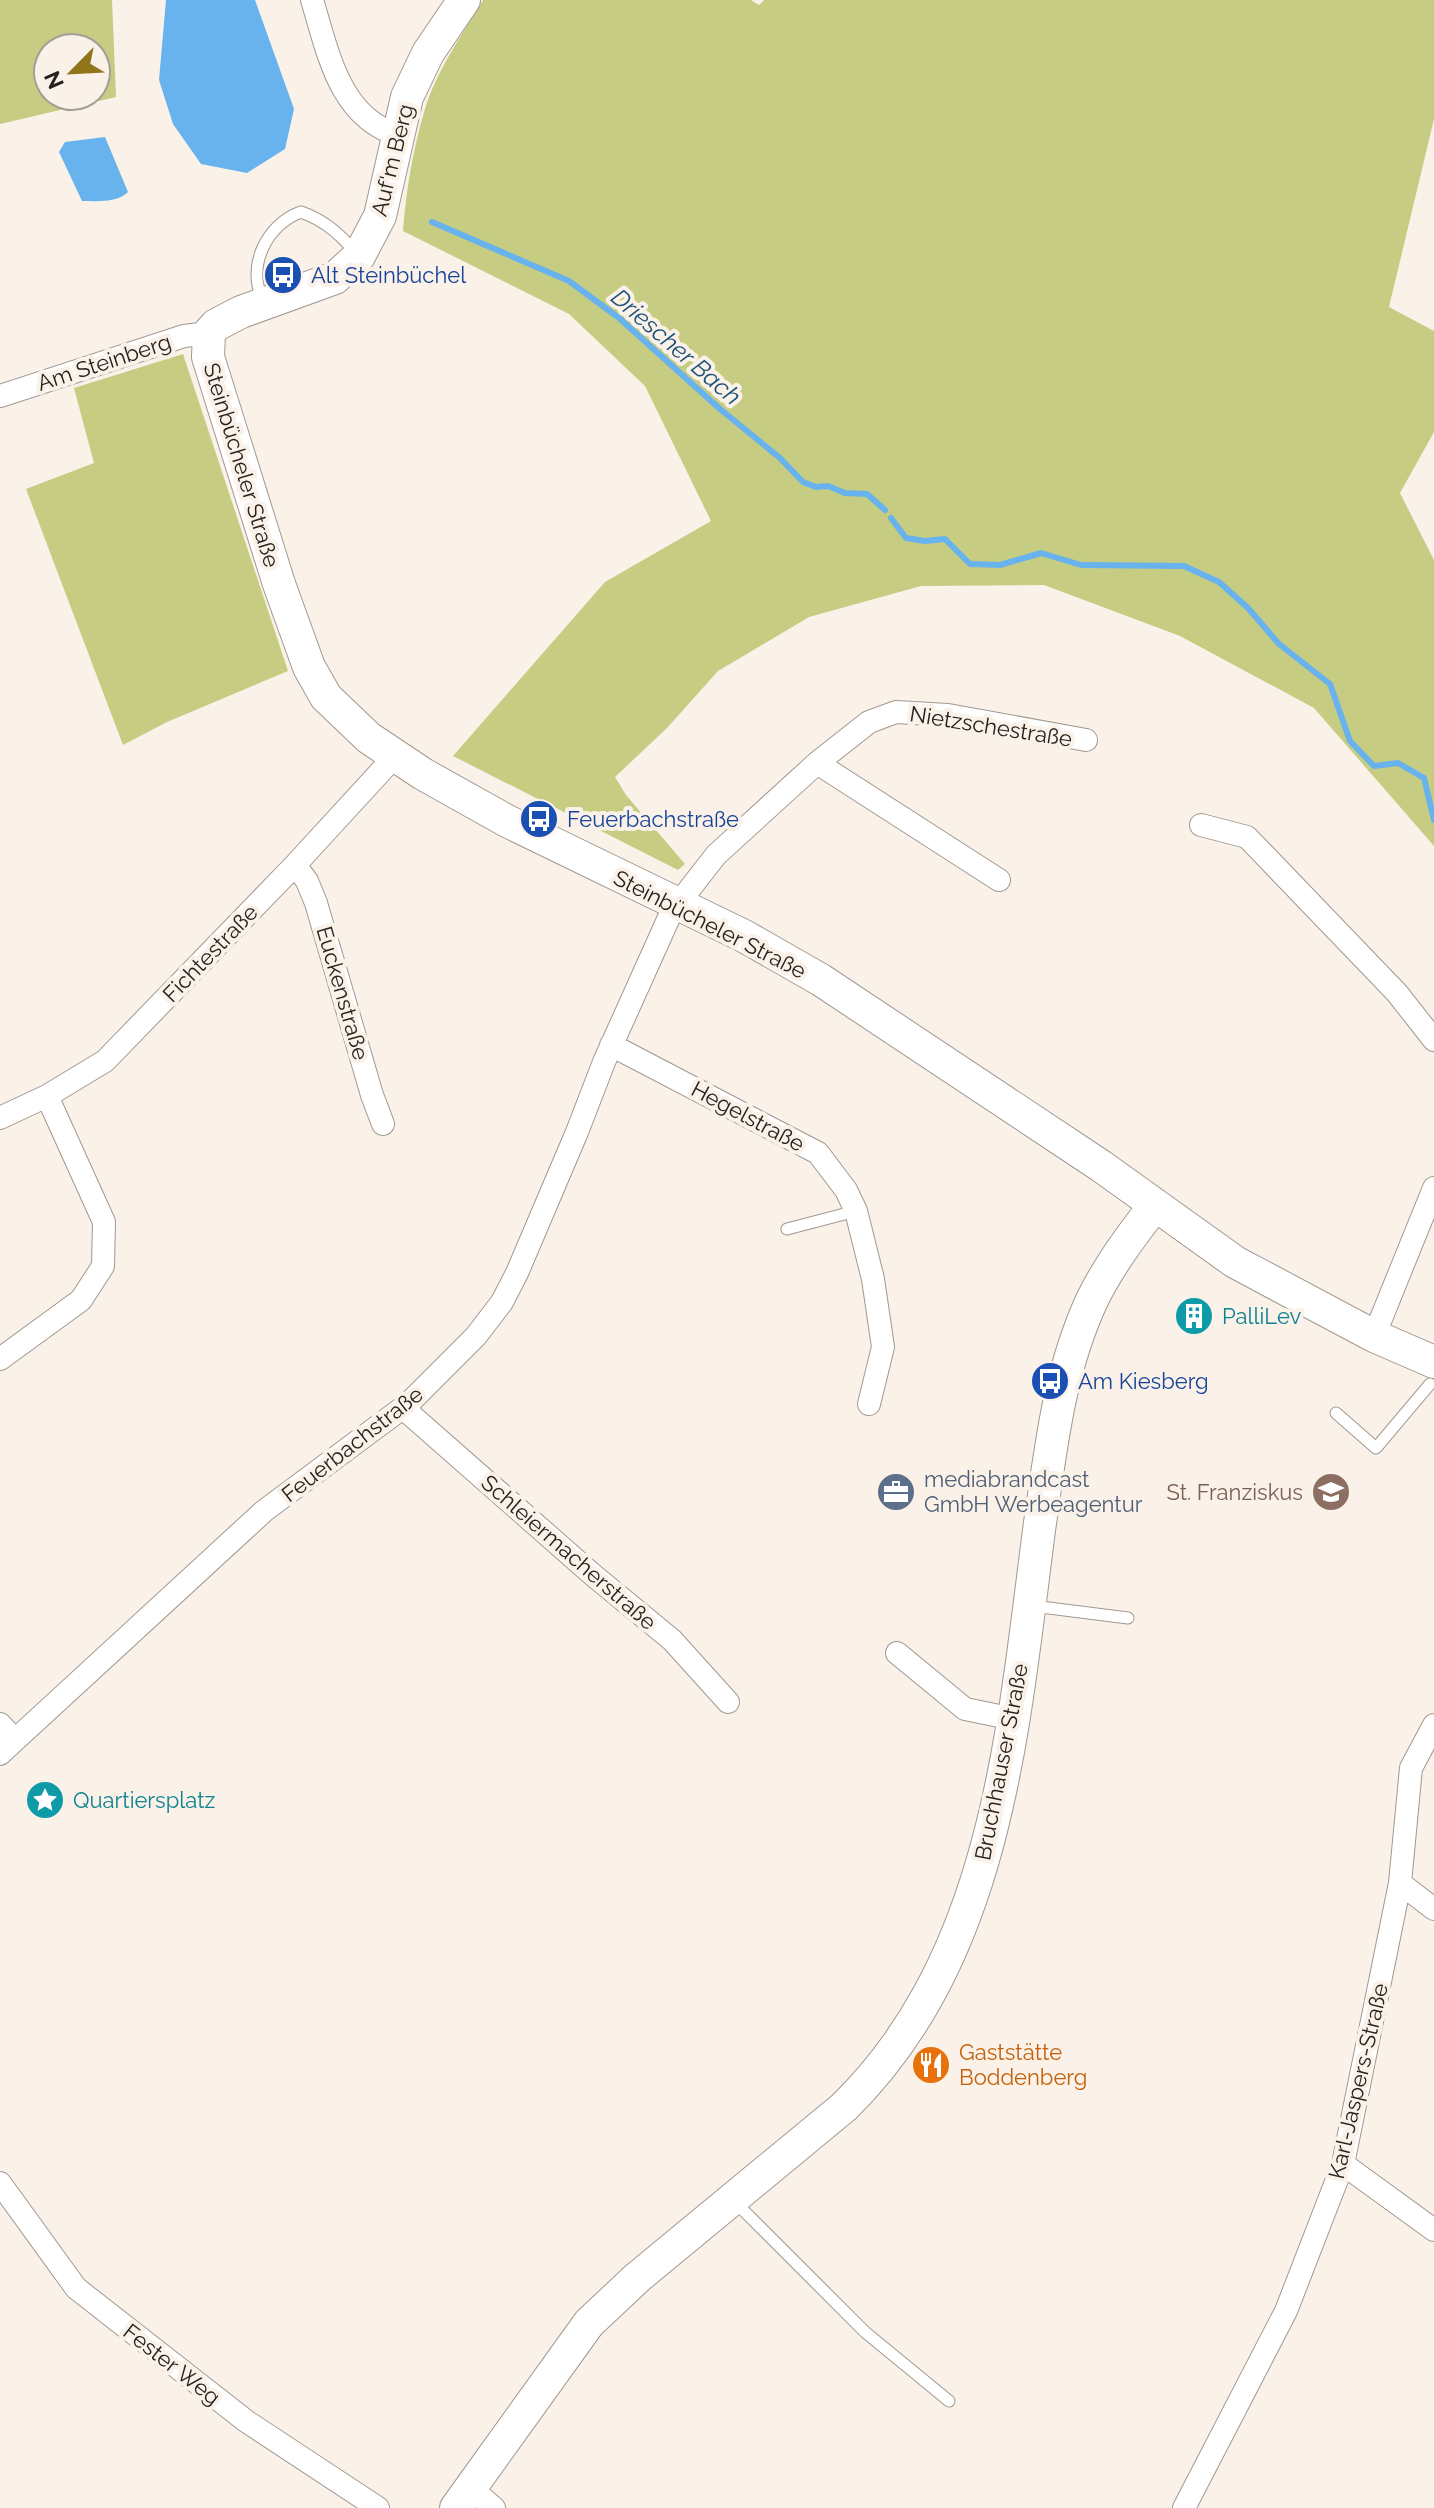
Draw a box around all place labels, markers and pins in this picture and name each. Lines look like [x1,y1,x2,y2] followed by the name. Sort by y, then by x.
[262,254,304,296] bus stop icon: Alt Steinbüchel
[311,262,466,288] place label: Alt Steinbüchel
[518,798,560,840] bus stop icon: Feuerbachstraße
[567,806,739,832] place label: Feuerbachstraße
[1173,1295,1215,1337] building icon: PalliLev
[1222,1303,1302,1329] place label: PalliLev
[1029,1360,1071,1402] bus stop icon: Am Kiesberg
[1078,1368,1209,1394] place label: Am Kiesberg
[924,1466,1143,1517] place label: mediabrandcast GmbH Werbeagentur
[875,1471,917,1513] office icon: mediabrandcast GmbH Werbeagentur
[1310,1471,1352,1513] school or university icon: St. Franziskus
[1166,1479,1303,1505] place label: St. Franziskus
[24,1779,66,1821] place icon: Quartiersplatz
[73,1787,216,1813] place label: Quartiersplatz
[959,2039,1087,2090] place label: Gaststätte Boddenberg
[910,2044,952,2086] restaurant icon: Gaststätte Boddenberg

